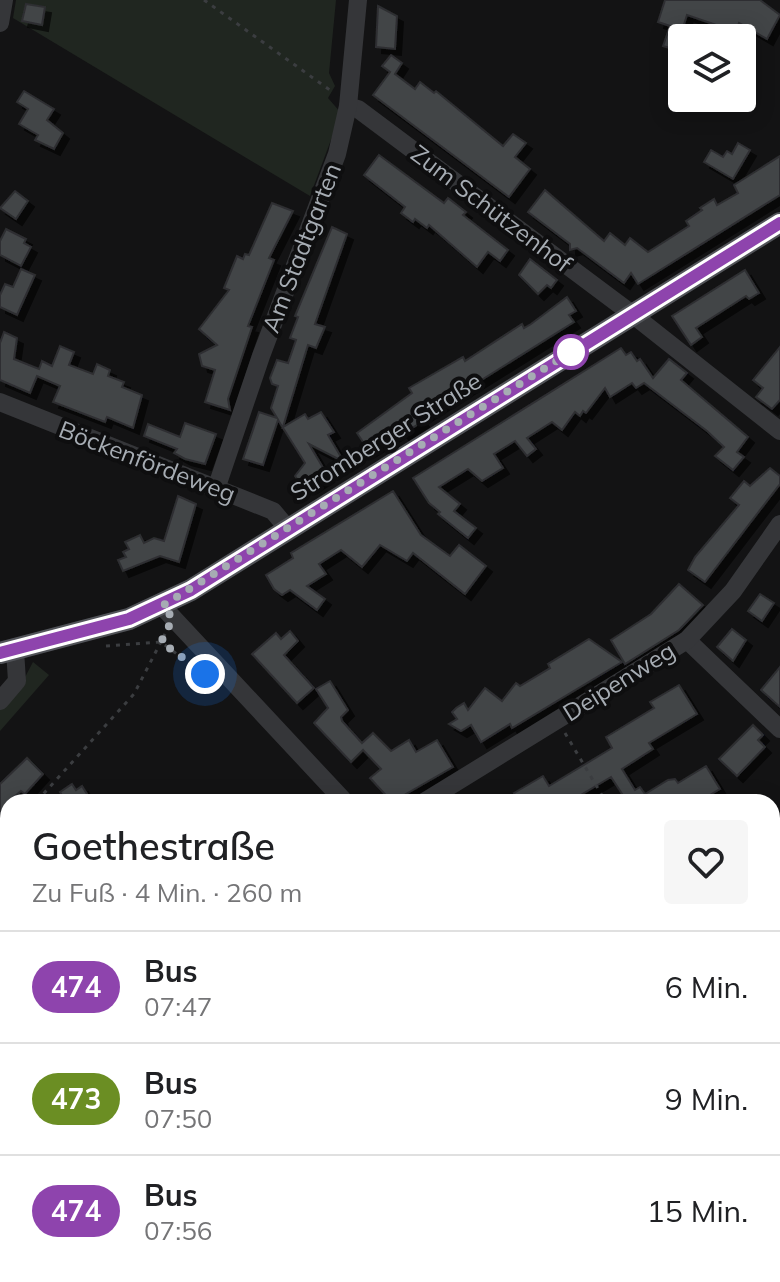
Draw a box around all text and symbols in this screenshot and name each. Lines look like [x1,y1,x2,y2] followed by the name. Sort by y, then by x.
[668,24,756,112] map controls
[668,24,756,112] button: layers
[405,138,579,279] street label: Zum Schützenhof
[255,159,347,337] street label: Am Stadtgarten
[554,335,588,369] unlabelled marker
[284,365,487,507] street label: Stromberger Straße
[55,414,240,509] street label: Böckenfördeweg
[557,635,680,727] street label: Deipenweg
[185,654,225,694] your location
[664,820,748,904] button: heart
[32,822,275,870] text: Goethestraße
[32,876,302,909] text: Zu Fuß · 4 Min. · 260 m
[144,952,198,990] text: Bus
[665,968,748,1006] text: 6 Min.
[51,969,101,1004] text: 474
[144,990,212,1023] text: 07:47
[144,1064,198,1102] text: Bus
[665,1080,748,1118] text: 9 Min.
[51,1081,101,1116] text: 473
[144,1102,212,1135] text: 07:50
[144,1176,198,1214] text: Bus
[647,1192,748,1230] text: 15 Min.
[51,1193,101,1228] text: 474
[144,1214,212,1247] text: 07:56

